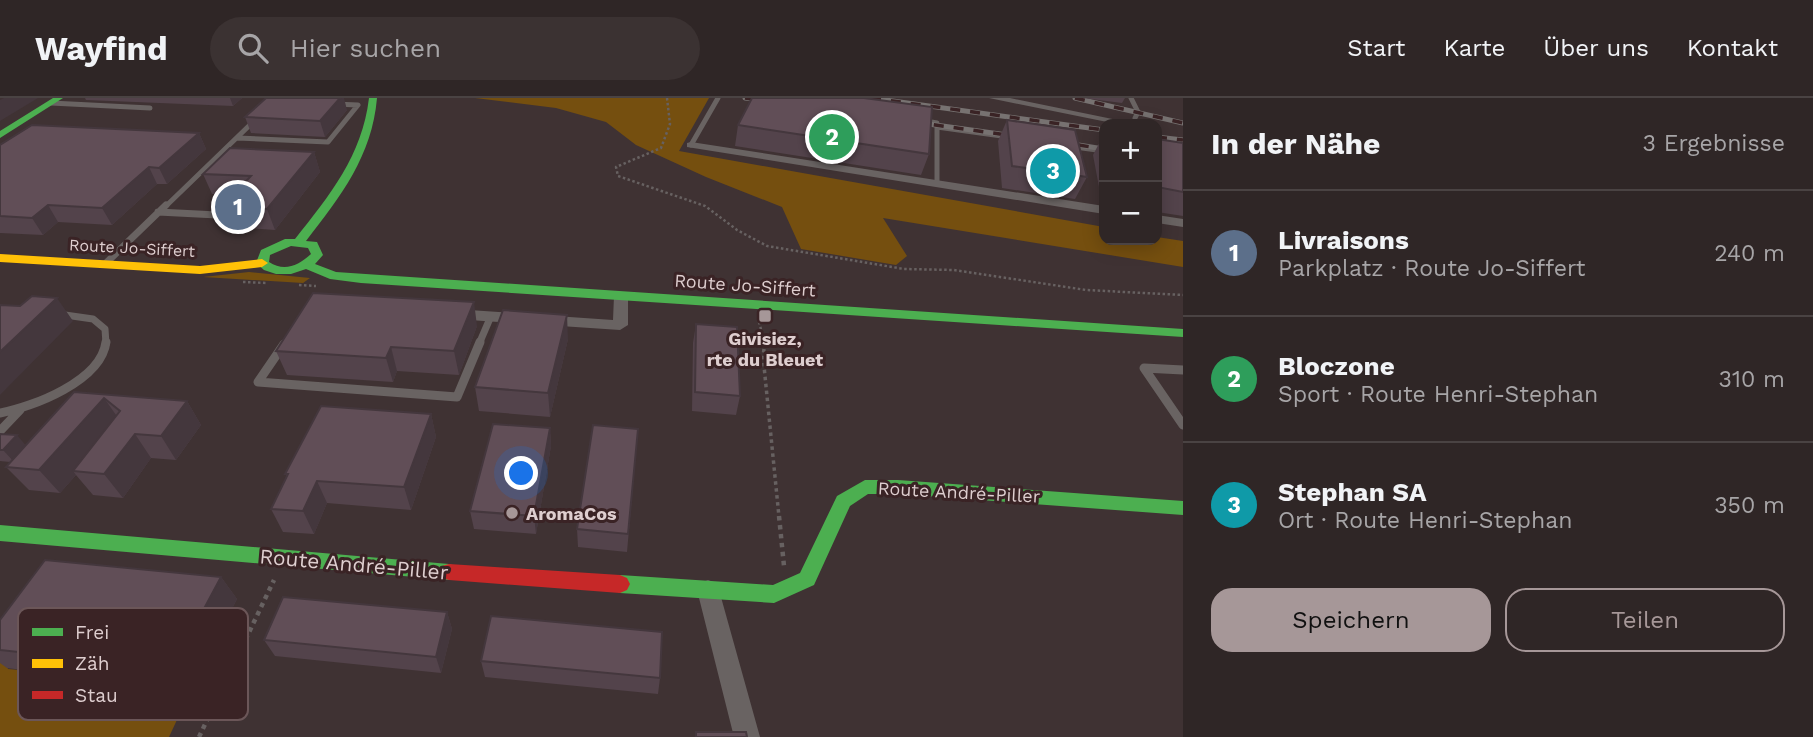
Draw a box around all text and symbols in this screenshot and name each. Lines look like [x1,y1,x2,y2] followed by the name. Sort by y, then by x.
[210,17,700,80] search box
[35,29,168,68] text: Wayfind
[234,29,272,67] icon: search
[290,33,441,63] text: Hier suchen
[1347,34,1405,62] text: Start
[1443,34,1505,62] text: Karte
[1543,34,1649,62] text: Über uns
[1687,34,1778,62] text: Kontakt
[809,111,855,163] pin: 2
[1099,119,1162,245] map controls
[1099,119,1162,182] button: +
[1211,126,1380,161] text: In der Nähe
[1642,130,1785,157] text: 3 Ergebnisse
[1030,145,1076,197] pin: 3
[215,181,261,233] pin: 1
[1099,182,1162,245] button: −
[1278,225,1409,255] text: Livraisons
[69,235,196,261] street label: Route Jo-Siffert
[1229,240,1239,267] text: 1
[1714,240,1785,267] text: 240 m
[1278,255,1585,282] text: Parkplatz · Route Jo-Siffert
[674,270,817,300] street label: Route Jo-Siffert
[757,308,773,324] marker: Givisiez, rte du Bleuet
[707,328,823,370] place label: Givisiez, rte du Bleuet
[1278,351,1395,381] text: Bloczone
[1227,366,1241,393] text: 2
[1719,366,1785,393] text: 310 m
[1278,381,1598,408] text: Sport · Route Henri-Stephan
[504,456,538,490] your location
[877,477,1041,507] street label: Route André-Piller
[1278,477,1427,507] text: Stephan SA
[1227,492,1241,519] text: 3
[1714,492,1785,519] text: 350 m
[526,503,617,524] place label: AromaCos
[504,505,520,521] marker: AromaCos
[1278,507,1572,534] text: Ort · Route Henri-Stephan
[259,543,450,585] street label: Route André-Piller
[1211,588,1491,652] button: Speichern
[1505,588,1785,652] button: Teilen
[18,608,248,720] legend
[75,621,109,644] text: Frei
[75,652,110,675] text: Zäh
[75,684,118,707] text: Stau

